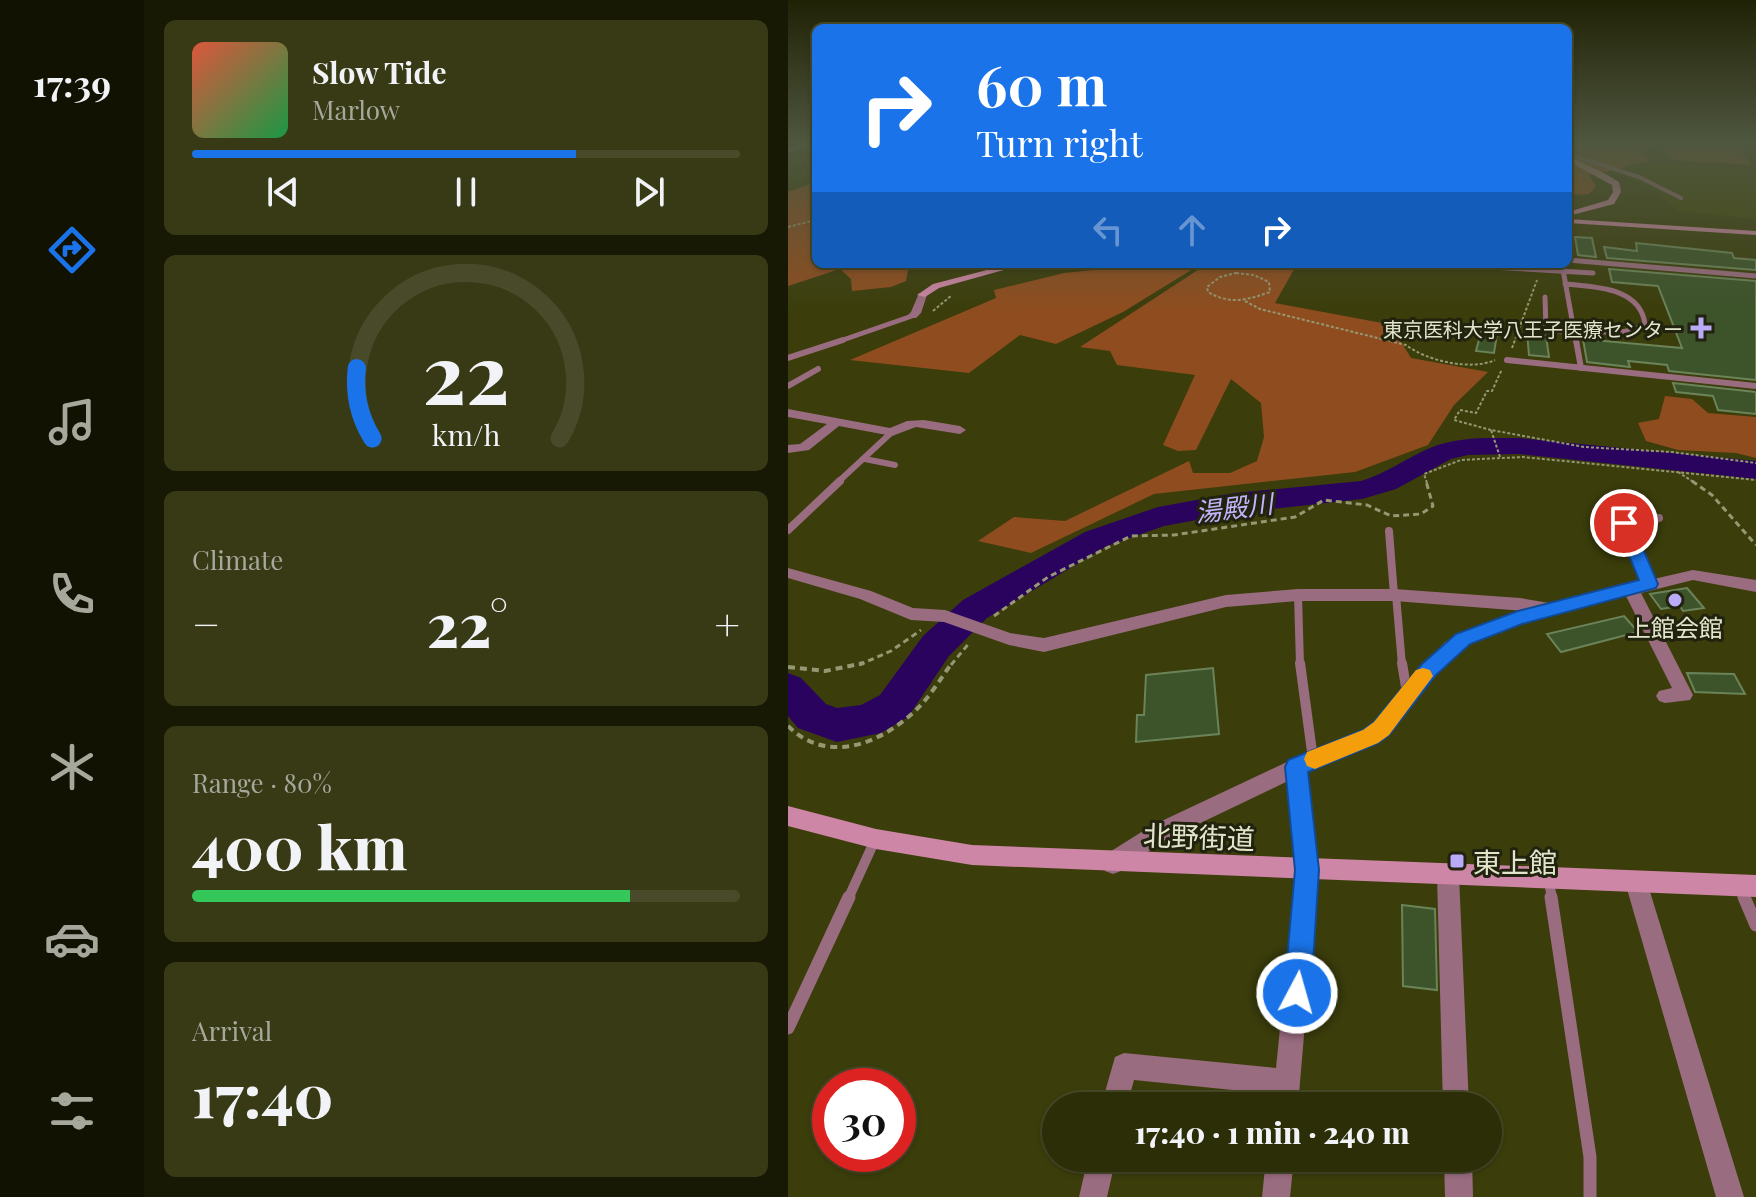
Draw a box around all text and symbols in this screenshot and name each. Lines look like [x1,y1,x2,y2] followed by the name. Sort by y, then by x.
[976,46,1107,121] text: 60 m
[312,52,447,92] text: Slow Tide
[844,56,948,160] icon: right
[33,58,111,106] text: 17:39
[312,92,400,127] text: Marlow
[976,118,1143,166] text: Turn right
[261,170,305,214] icon: previous
[444,170,488,214] icon: pause
[627,170,671,214] icon: next
[1086,208,1130,252] icon: left
[1170,208,1214,252] icon: ahead
[1254,208,1298,252] icon: right
[44,222,100,278] icon: directions
[422,315,510,426] text: 22
[1383,315,1683,342] place label: 東京医科大学八王子医療センター
[1690,317,1712,339] marker: 東京医科大学八王子医療センター
[44,394,100,450] icon: music
[432,415,500,453] text: km/h
[1193,485,1278,529] water label: 湯殿川
[1590,489,1658,557] pin
[1602,501,1646,545] icon: arrive
[192,542,283,577] text: Climate
[44,566,100,622] icon: phone
[427,582,508,662] text: 22°
[1666,591,1684,609] marker: 上館会館
[192,593,220,652] text: −
[714,593,740,652] text: +
[1627,611,1723,643] place label: 上館会館
[44,739,100,795] icon: climate
[192,765,332,800] text: Range · 80%
[192,805,407,885] text: 400 km
[1142,816,1256,856] street label: 北野街道
[1473,843,1557,880] place label: 東上館
[1448,852,1466,870] marker: 東上館
[44,911,100,967] icon: car
[1255,951,1339,1035] position arrow
[192,1013,272,1048] text: Arrival
[192,1053,333,1133] text: 17:40
[812,1068,916,1172] speed limit sign: 30
[44,1083,100,1139] icon: filters
[1134,1112,1410,1152] text: 17:40 · 1 min · 240 m

